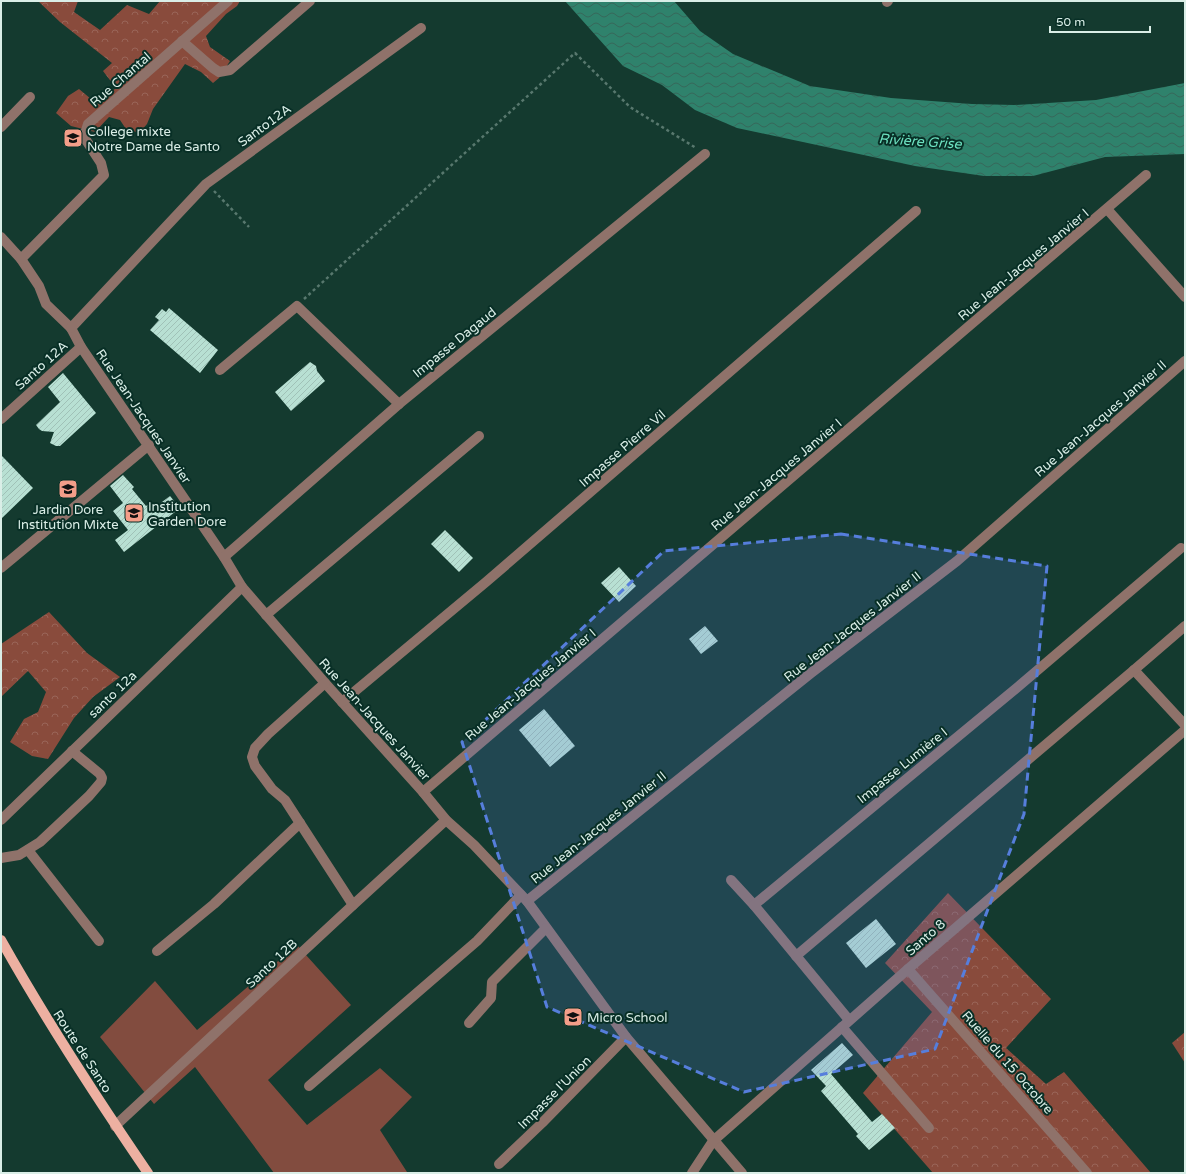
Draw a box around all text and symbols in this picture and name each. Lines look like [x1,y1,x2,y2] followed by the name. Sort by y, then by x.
[1050,8,1150,34] scale bar
[1056,15,1085,29] text: 50 m
[87,49,154,111] street label: Rue Chantal
[235,101,295,150] street label: Santo12A
[87,124,220,155] place label: College mixte Notre Dame de Santo
[62,127,84,149] school or university icon: College mixte Notre Dame de Santo
[878,130,963,153] water label: Rivière Grise
[955,205,1092,324] street label: Rue Jean-Jacques Janvier I
[410,304,500,381] street label: Impasse Dagaud
[12,338,71,394] street label: Santo 12A
[92,346,194,487] street label: Rue Jean-Jacques Janvier
[1031,357,1170,480] street label: Rue Jean-Jacques Janvier II
[576,407,669,491] street label: Impasse Pierre Vil
[708,415,845,534] street label: Rue Jean-Jacques Janvier I
[57,478,79,500] school or university icon: Jardin Dore Institution Mixte
[148,499,226,530] place label: Institution Garden Dore
[17,502,119,533] place label: Jardin Dore Institution Mixte
[123,502,145,524] school or university icon: Institution Garden Dore
[781,568,924,685] street label: Rue Jean-Jacques Janvier II
[462,625,599,744] street label: Rue Jean-Jacques Janvier I
[315,655,433,784] street label: Rue Jean-Jacques Janvier
[85,668,140,722] street label: santo 12a
[854,725,951,807] street label: Impasse Lumière I
[528,768,670,887] street label: Rue Jean-Jacques Janvier II
[903,916,949,959] street label: Santo 8
[243,936,301,992] street label: Santo 12B
[562,1006,584,1028] school or university icon: Micro School
[49,1007,115,1096] street label: Route de Santo
[958,1008,1056,1117] street label: Ruelle du 15 Octobre
[587,1010,668,1026] place label: Micro School
[515,1053,595,1133] street label: Impasse l'Union

